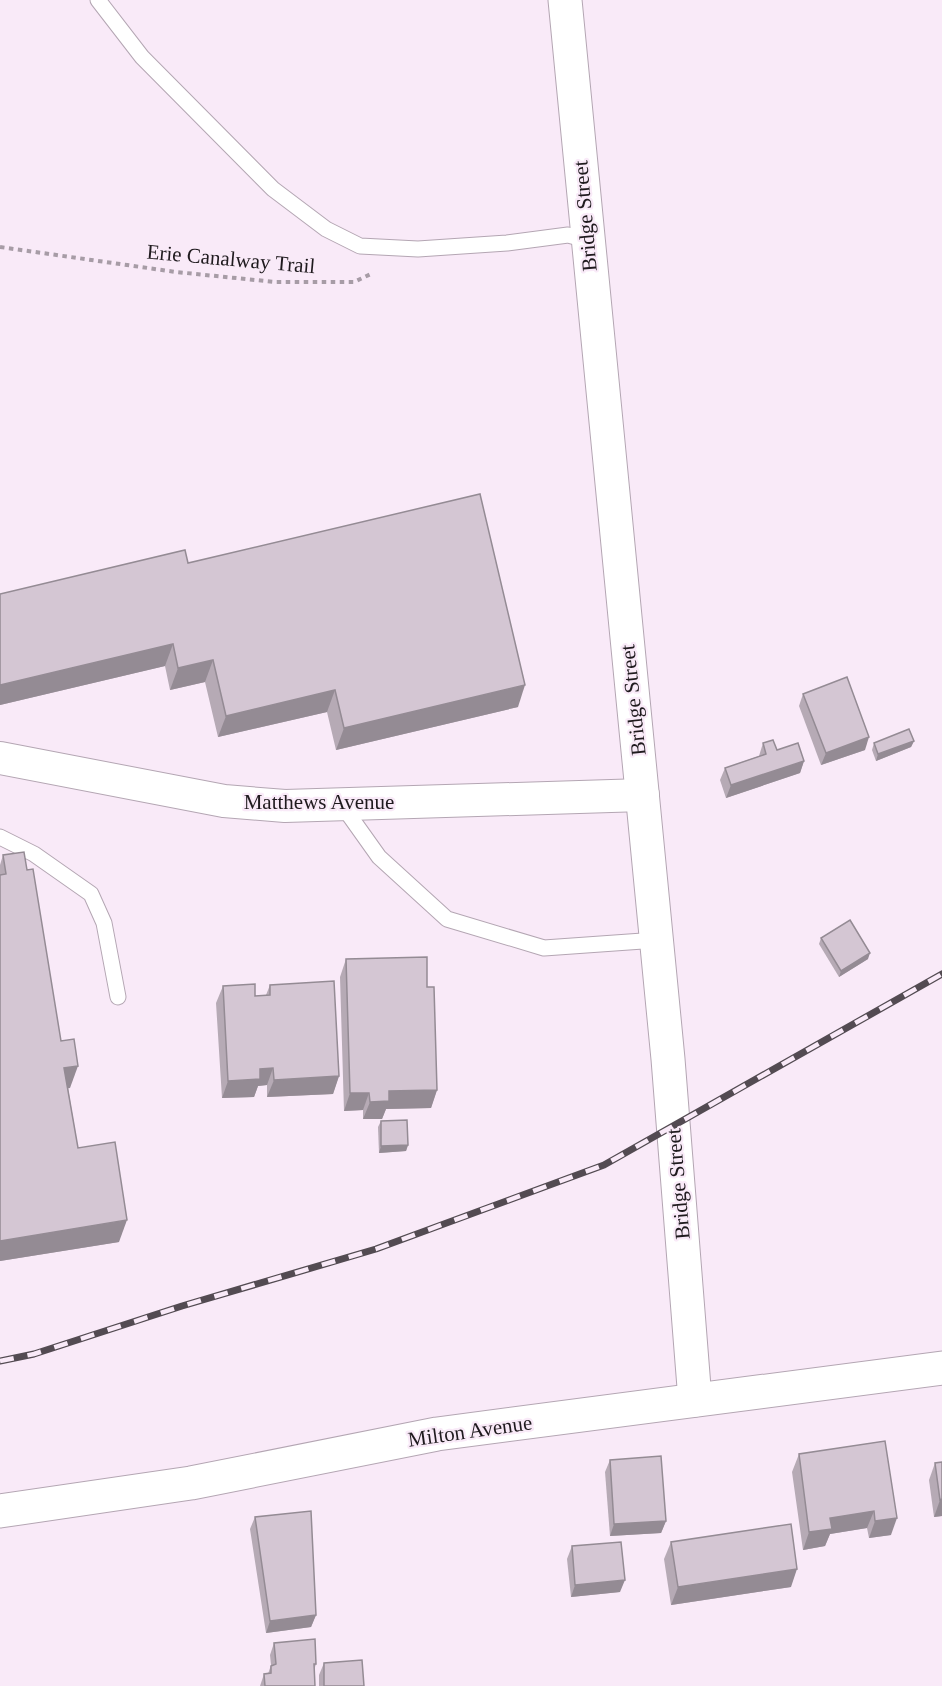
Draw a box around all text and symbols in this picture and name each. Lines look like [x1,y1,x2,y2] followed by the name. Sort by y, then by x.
[568,159,602,273] street label: Bridge Street
[146,240,316,278] street label: Erie Canalway Trail
[615,643,651,757] street label: Bridge Street
[244,790,394,814] street label: Matthews Avenue
[661,1127,695,1241] street label: Bridge Street
[406,1410,534,1452] street label: Milton Avenue

